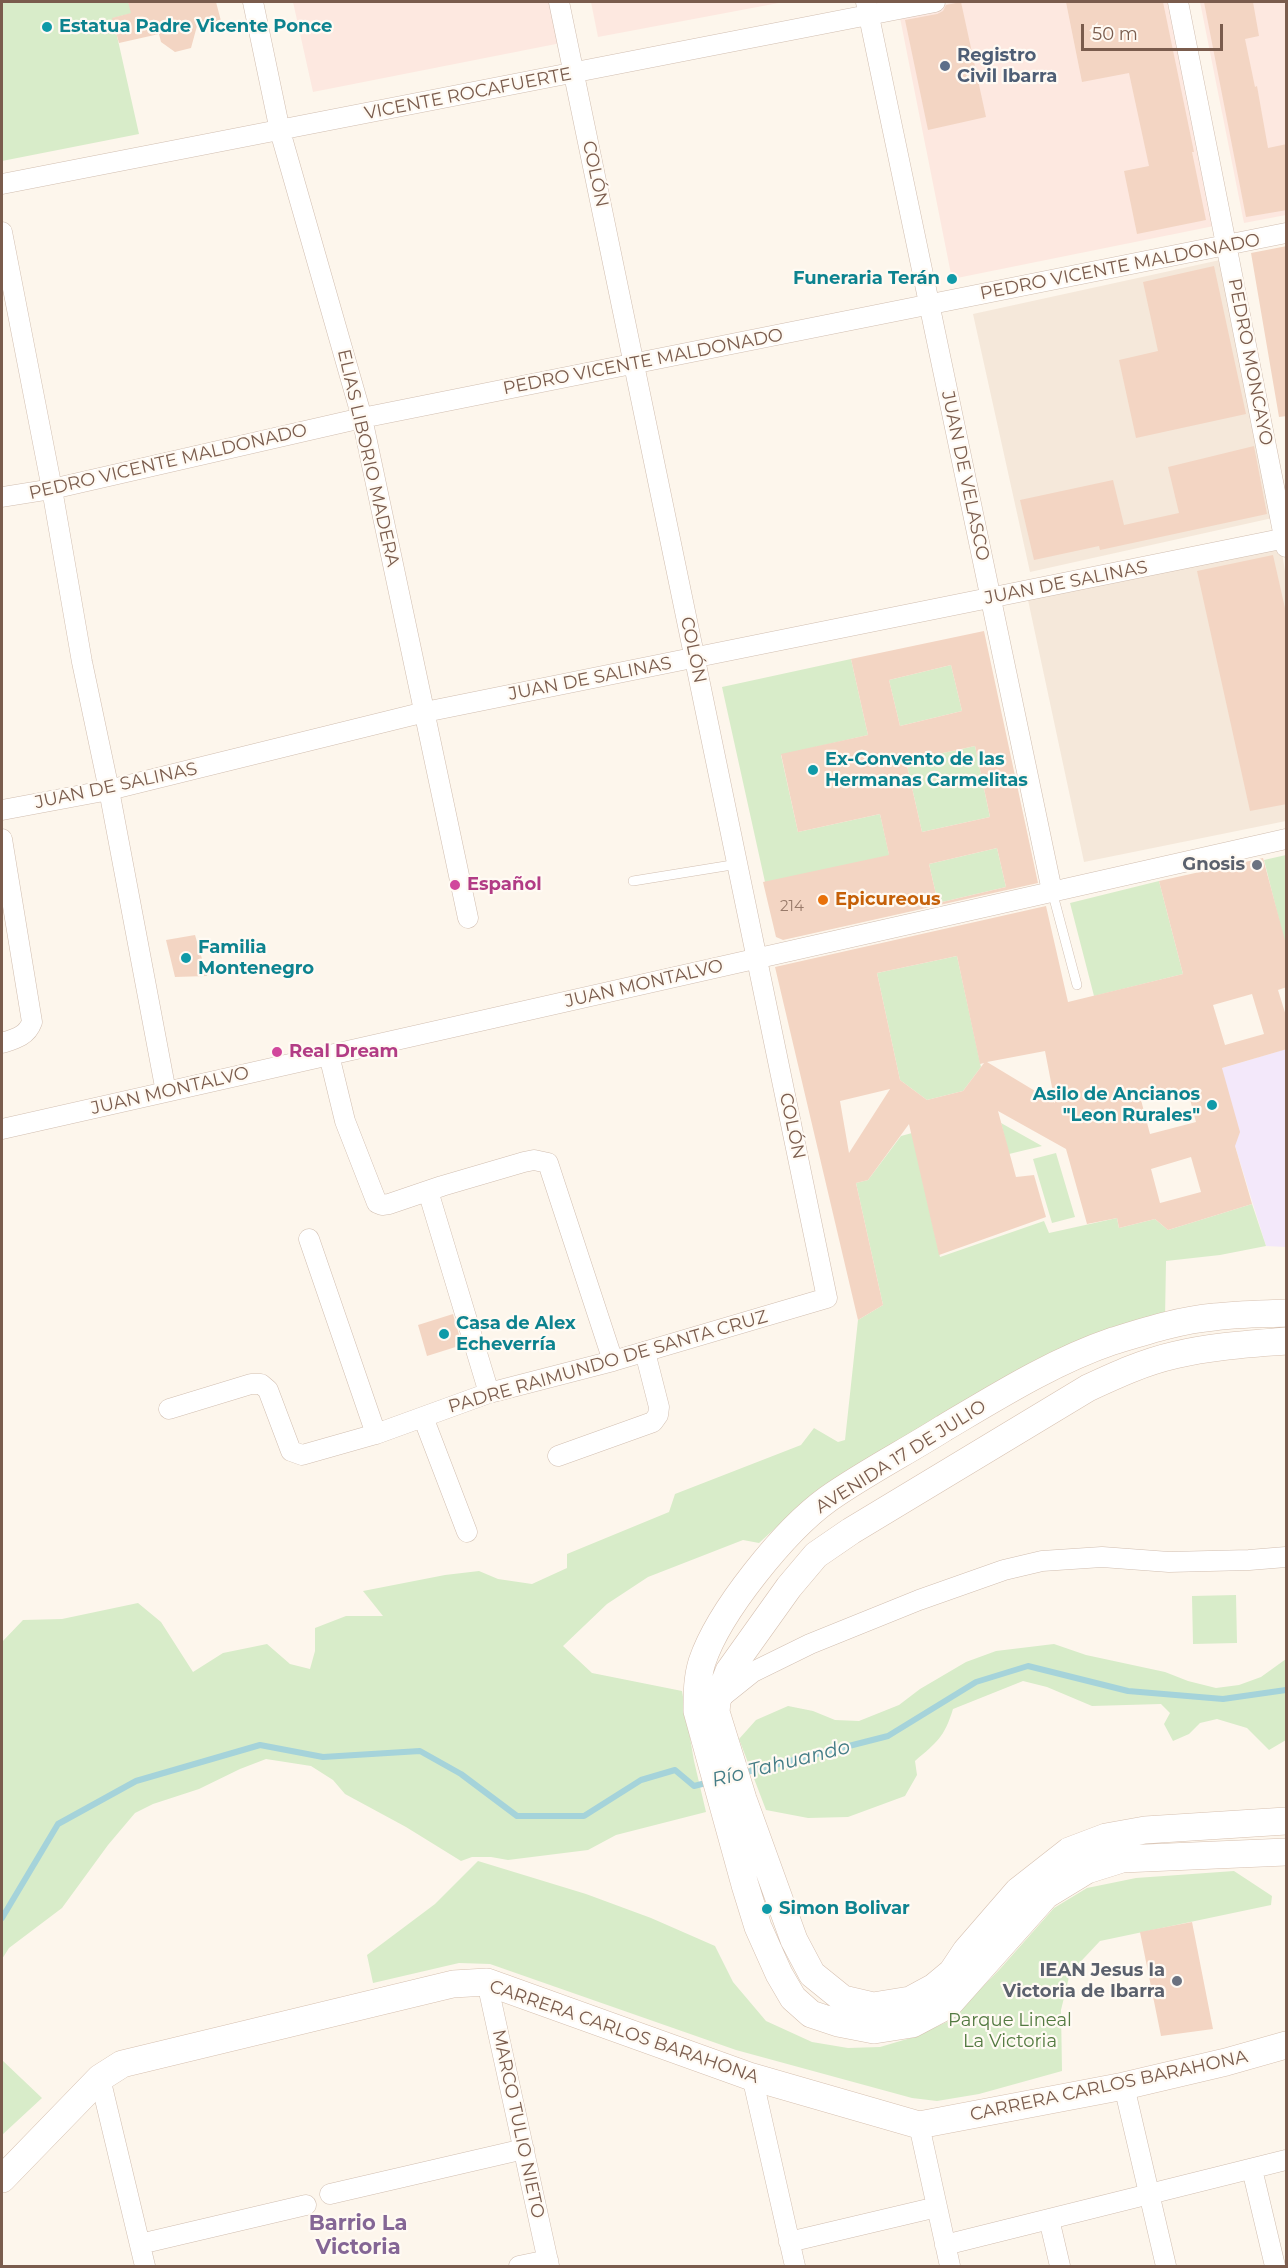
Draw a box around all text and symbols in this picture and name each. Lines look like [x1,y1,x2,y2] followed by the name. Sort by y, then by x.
[1084,12,1226,50] scale bar
[59,16,332,38] place label: Estatua Padre Vicente Ponce
[40,20,54,34] marker: Estatua Padre Vicente Ponce
[1092,23,1138,45] text: 50 m
[957,45,1057,88] place label: Registro Civil Ibarra
[938,59,952,73] marker: Registro Civil Ibarra
[363,63,573,125] street label: VICENTE ROCAFUERTE
[577,139,613,209] street label: COLÓN
[978,229,1262,305] street label: PEDRO VICENTE MALDONADO
[793,268,940,290] place label: Funeraria Terán
[945,272,959,286] marker: Funeraria Terán
[1223,277,1277,447] street label: PEDRO MONCAYO
[501,324,785,400] street label: PEDRO VICENTE MALDONADO
[332,347,404,569] street label: ELIAS LIBORIO MADERA
[936,389,994,563] street label: JUAN DE VELASCO
[27,419,309,505] street label: PEDRO VICENTE MALDONADO
[983,557,1149,609] street label: JUAN DE SALINAS
[675,615,711,685] street label: COLÓN
[507,653,673,705] street label: JUAN DE SALINAS
[825,749,1028,792] place label: Ex-Convento de las Hermanas Carmelitas
[33,758,199,814] street label: JUAN DE SALINAS
[806,763,820,777] marker: Ex-Convento de las Hermanas Carmelitas
[1182,854,1245,876] place label: Gnosis
[1250,858,1264,872] marker: Gnosis
[467,874,542,896] place label: Español
[448,878,462,892] marker: Español
[835,889,941,911] place label: Epicureous
[816,893,830,907] marker: Epicureous
[780,898,804,916] house number: 214
[198,937,314,980] place label: Familia Montenegro
[179,951,193,965] marker: Familia Montenegro
[563,955,725,1013] street label: JUAN MONTALVO
[289,1041,398,1063] place label: Real Dream
[270,1045,284,1059] marker: Real Dream
[89,1062,251,1120] street label: JUAN MONTALVO
[1033,1084,1200,1126] place label: Asilo de Ancianos "Leon Rurales"
[774,1091,810,1161] street label: COLÓN
[1205,1098,1219,1112] marker: Asilo de Ancianos "Leon Rurales"
[446,1306,770,1418] street label: PADRE RAIMUNDO DE SANTA CRUZ
[456,1313,576,1356] place label: Casa de Alex Echeverría
[437,1327,451,1341] marker: Casa de Alex Echeverría
[812,1396,990,1518] street label: AVENIDA 17 DE JULIO
[709,1735,853,1793] water label: Río Tahuando
[779,1898,910,1920] place label: Simon Bolivar
[760,1902,774,1916] marker: Simon Bolivar
[1003,1960,1165,2002] place label: IEAN Jesus la Victoria de Ibarra
[1170,1974,1184,1988] marker: IEAN Jesus la Victoria de Ibarra
[487,1976,761,2088] street label: CARRERA CARLOS BARAHONA
[948,2010,1072,2052] park label: Parque Lineal La Victoria
[487,2028,549,2220] street label: MARCO TULIO NIETO
[968,2046,1250,2126] street label: CARRERA CARLOS BARAHONA
[309,2211,407,2261] district label: Barrio La Victoria

